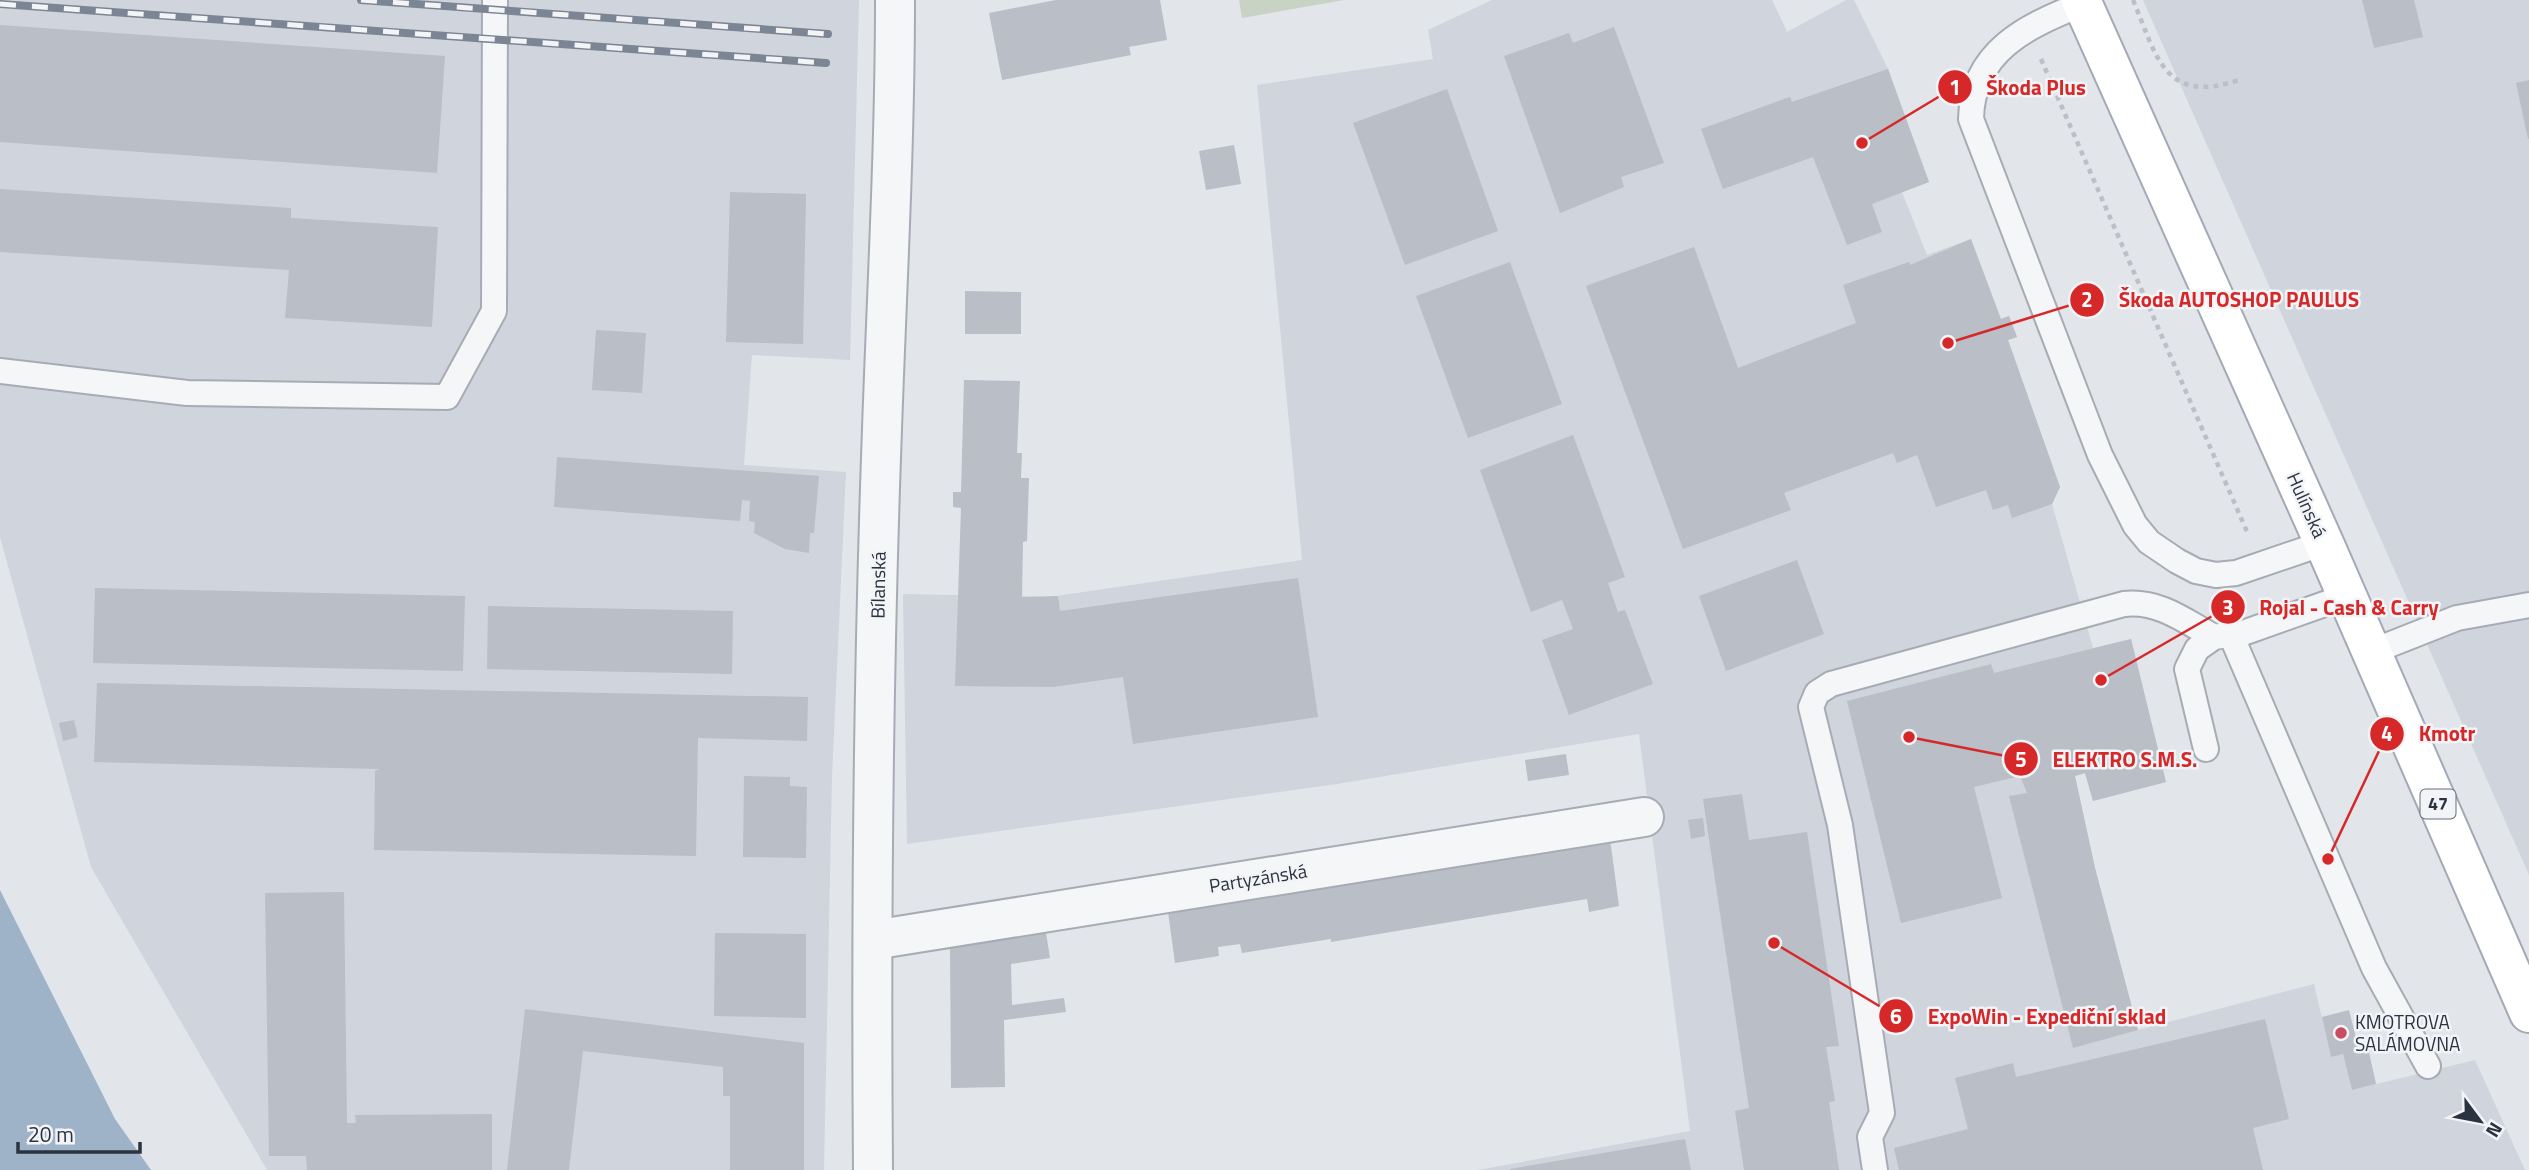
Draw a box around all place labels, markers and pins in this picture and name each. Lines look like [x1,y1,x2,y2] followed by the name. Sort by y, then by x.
[1937,66,2100,108] callout: Škoda Plus
[2070,279,2373,321] callout: Škoda AUTOSHOP PAULUS
[2210,586,2453,628] callout: Rojal - Cash & Carry
[2370,713,2489,755] callout: Kmotr
[2004,738,2212,780] callout: ELEKTRO S.M.S.
[1878,995,2180,1037] callout: ExpoWin - Expediční sklad
[2355,1007,2460,1058] place label: KMOTROVA SALÁMOVNA
[2333,1025,2349,1041] marker: KMOTROVA SALÁMOVNA

